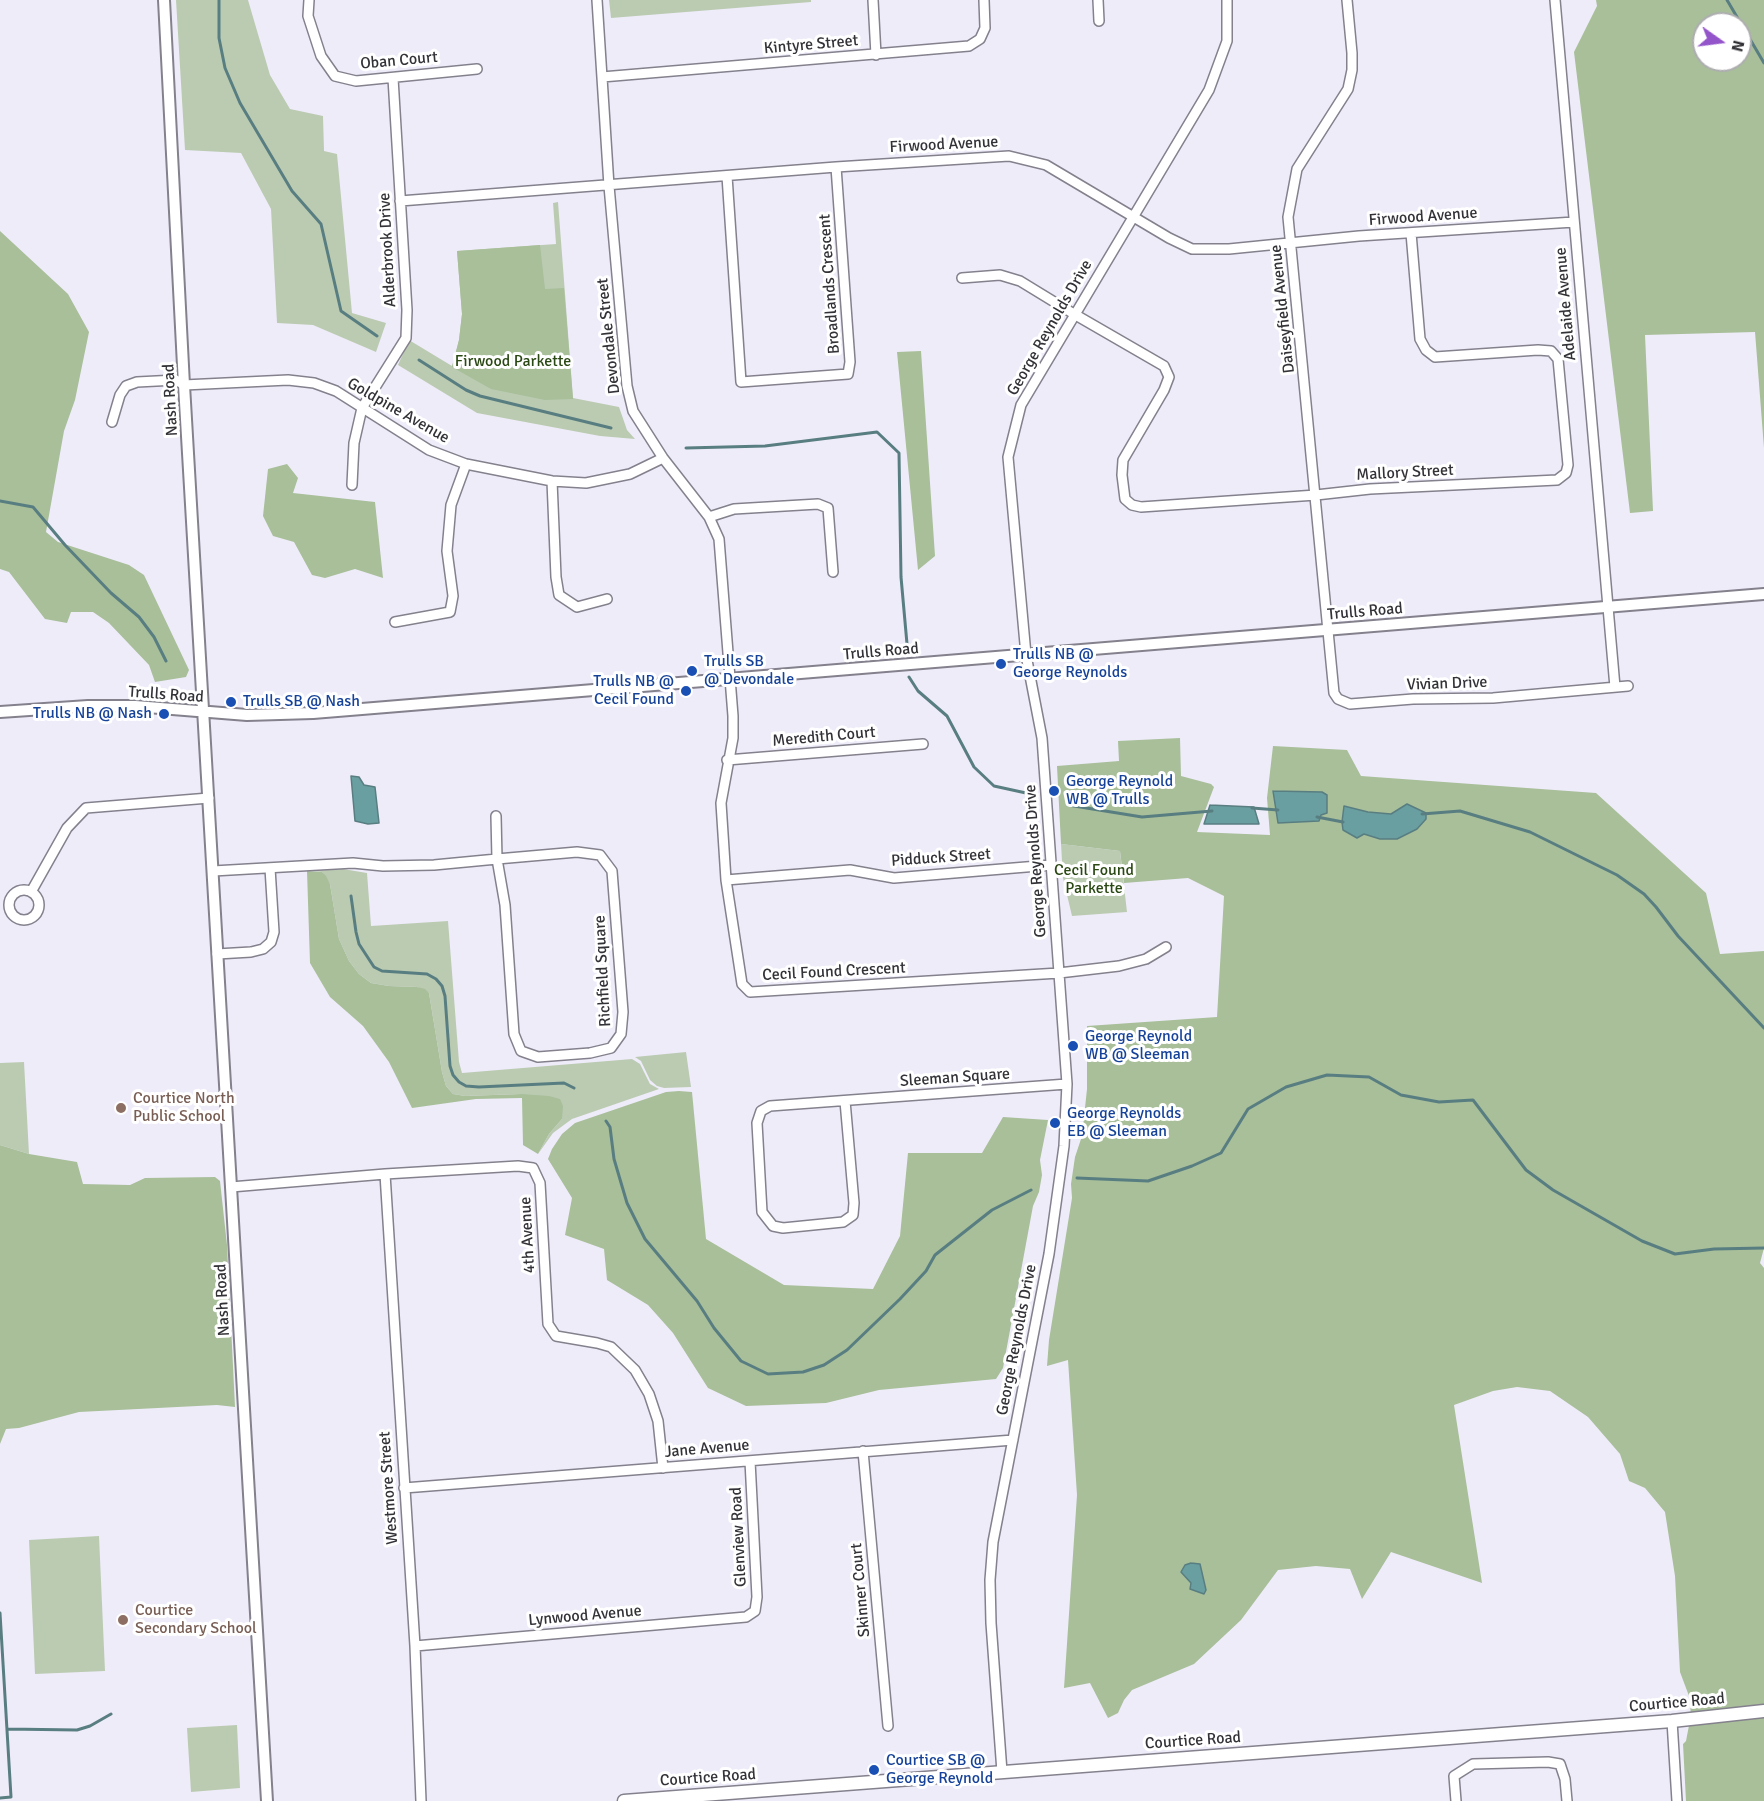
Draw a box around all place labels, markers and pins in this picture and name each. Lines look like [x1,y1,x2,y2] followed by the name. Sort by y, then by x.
[1013,645,1127,683] place label: Trulls NB @ George Reynolds
[704,652,794,690] place label: Trulls SB @ Devondale
[994,657,1008,671] marker: Trulls NB @ George Reynolds
[685,664,699,678] marker: Trulls SB @ Devondale
[593,672,674,710] place label: Trulls NB @ Cecil Found
[679,684,693,698] marker: Trulls NB @ Cecil Found
[243,692,360,712] place label: Trulls SB @ Nash
[224,695,238,709] marker: Trulls SB @ Nash
[33,704,152,724] place label: Trulls NB @ Nash
[157,707,171,721] marker: Trulls NB @ Nash
[1066,772,1173,810] place label: George Reynold WB @ Trulls
[1047,784,1061,798] marker: George Reynold WB @ Trulls
[1085,1027,1192,1065] place label: George Reynold WB @ Sleeman
[1066,1039,1080,1053] marker: George Reynold WB @ Sleeman
[133,1089,235,1127] place label: Courtice North Public School
[114,1101,128,1115] marker: Courtice North Public School
[1067,1104,1181,1142] place label: George Reynolds EB @ Sleeman
[1048,1116,1062,1130] marker: George Reynolds EB @ Sleeman
[135,1601,257,1639] place label: Courtice Secondary School
[116,1613,130,1627] marker: Courtice Secondary School
[886,1751,993,1789] place label: Courtice SB @ George Reynold
[867,1763,881,1777] marker: Courtice SB @ George Reynold

